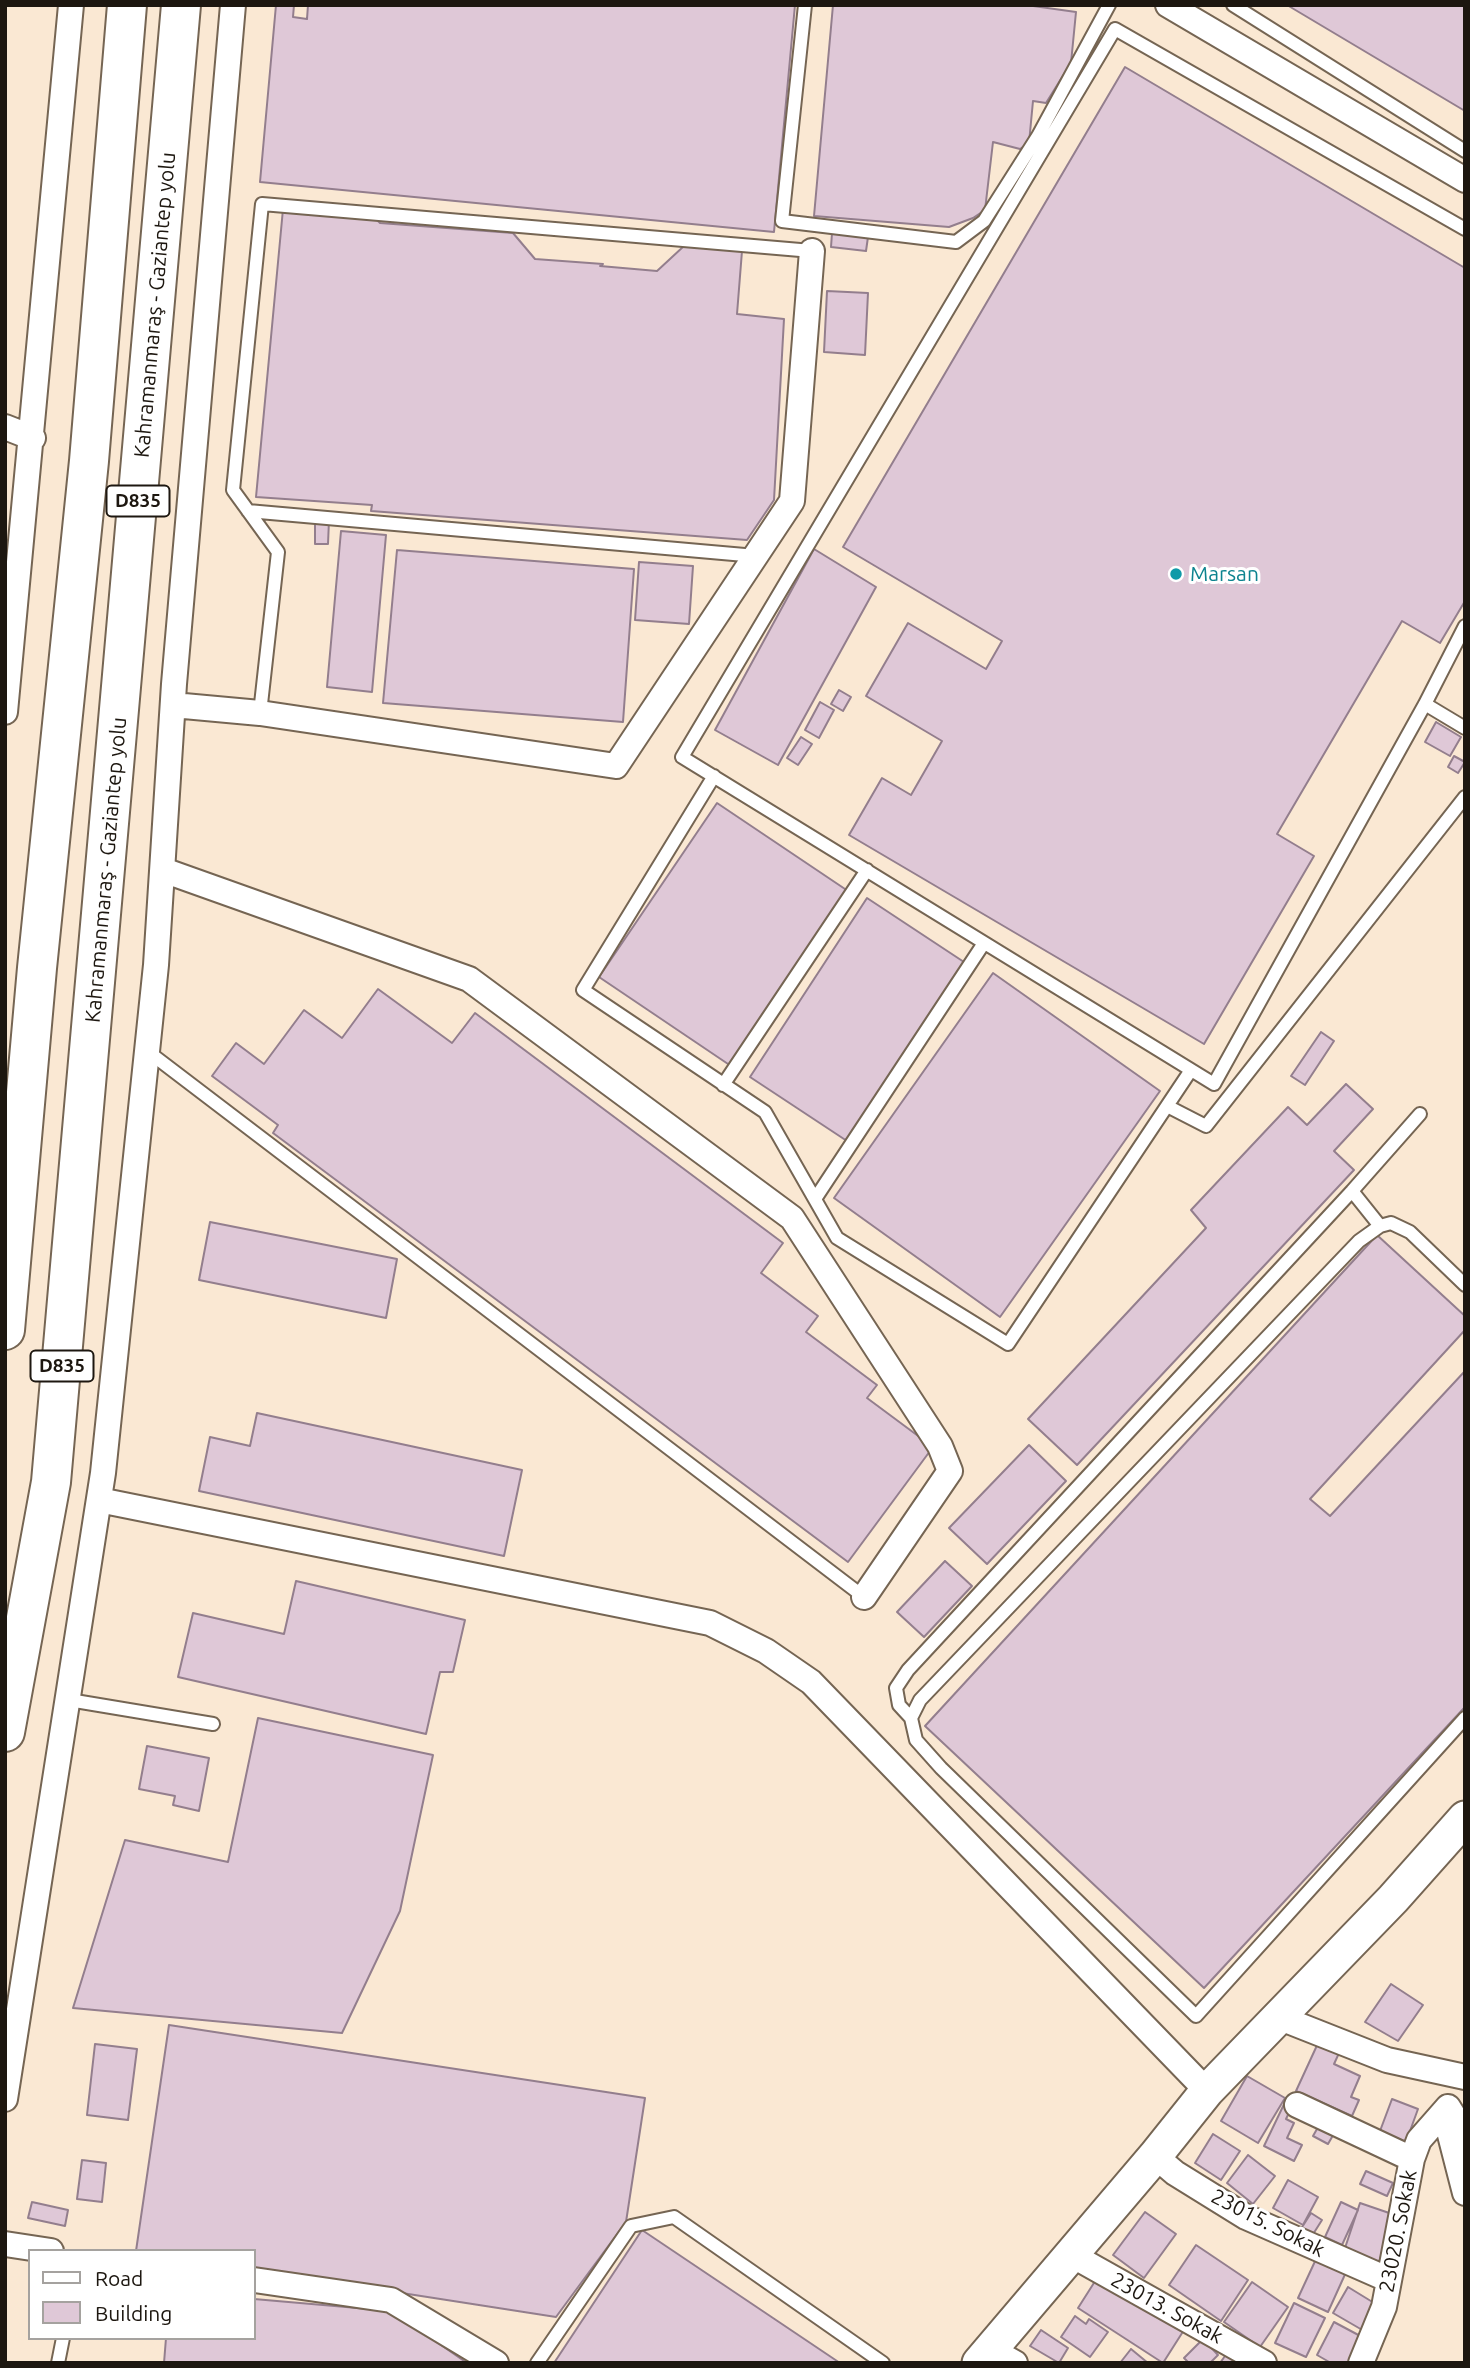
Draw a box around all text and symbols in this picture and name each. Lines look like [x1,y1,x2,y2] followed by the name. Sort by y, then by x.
[129,151,181,459] street label: Kahramanmaraş - Gaziantep yolu
[106,486,170,516] road number: D835
[1190,561,1259,587] place label: Marsan
[1168,566,1184,582] marker: Marsan
[80,716,132,1024] street label: Kahramanmaraş - Gaziantep yolu
[31,1350,94,1382] road number: D835
[1374,2168,1422,2294] street label: 23020. Sokak
[1207,2184,1329,2262] street label: 23015. Sokak
[28,2249,256,2340] legend
[95,2266,143,2290] text: Road
[1106,2267,1228,2349] street label: 23013. Sokak
[95,2301,172,2325] text: Building

